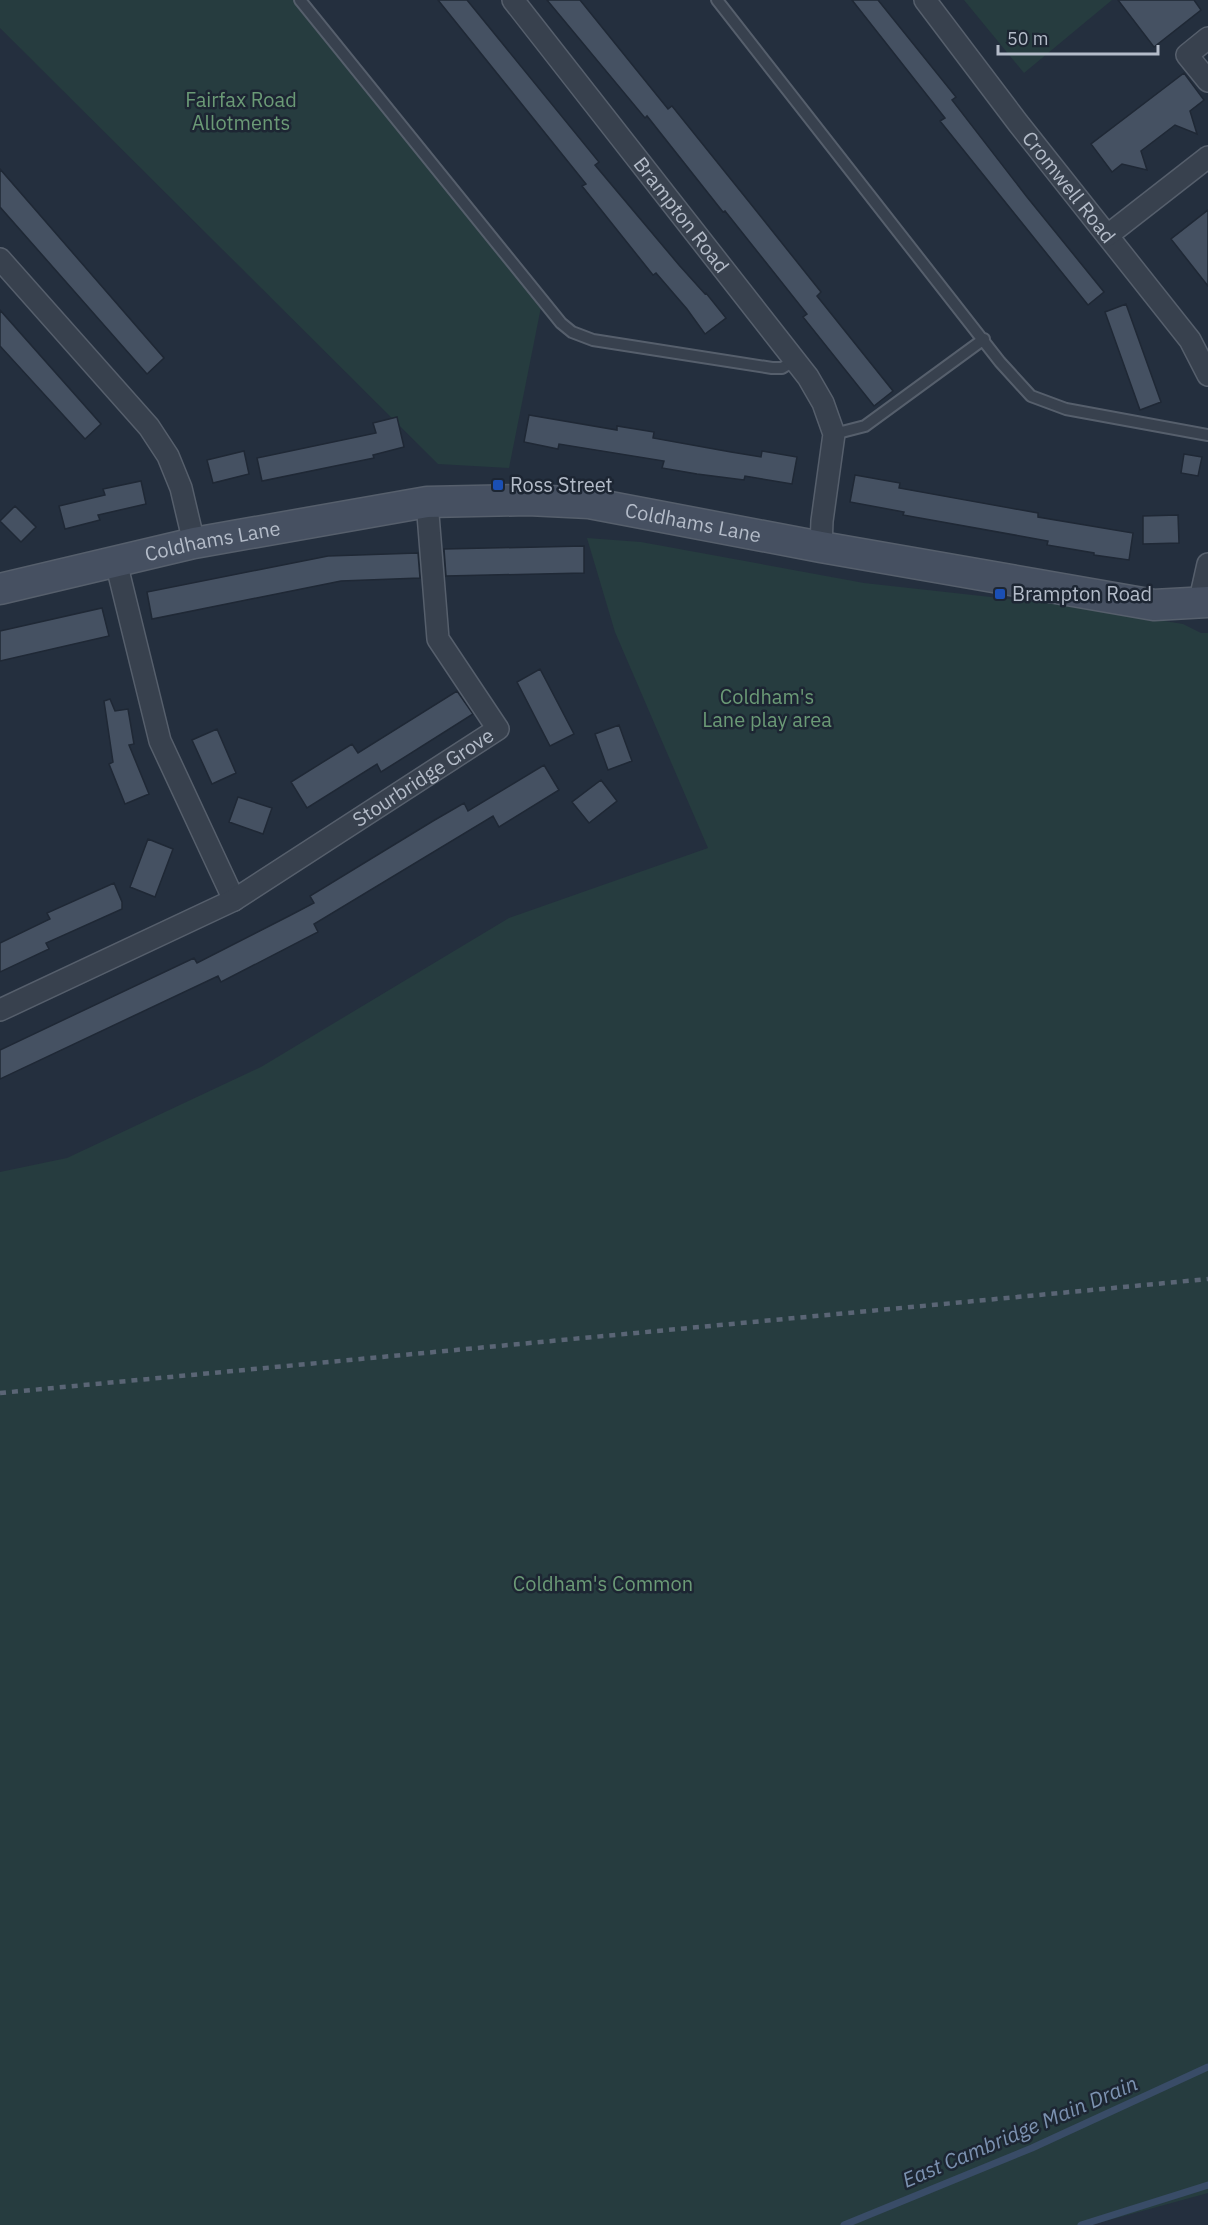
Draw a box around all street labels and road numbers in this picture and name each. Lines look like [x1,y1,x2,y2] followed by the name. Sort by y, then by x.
[1016,125,1122,248] street label: Cromwell Road
[628,151,735,278] street label: Brampton Road
[623,496,763,548] street label: Coldhams Lane
[142,514,282,567] street label: Coldhams Lane
[347,721,499,833] street label: Stourbridge Grove

